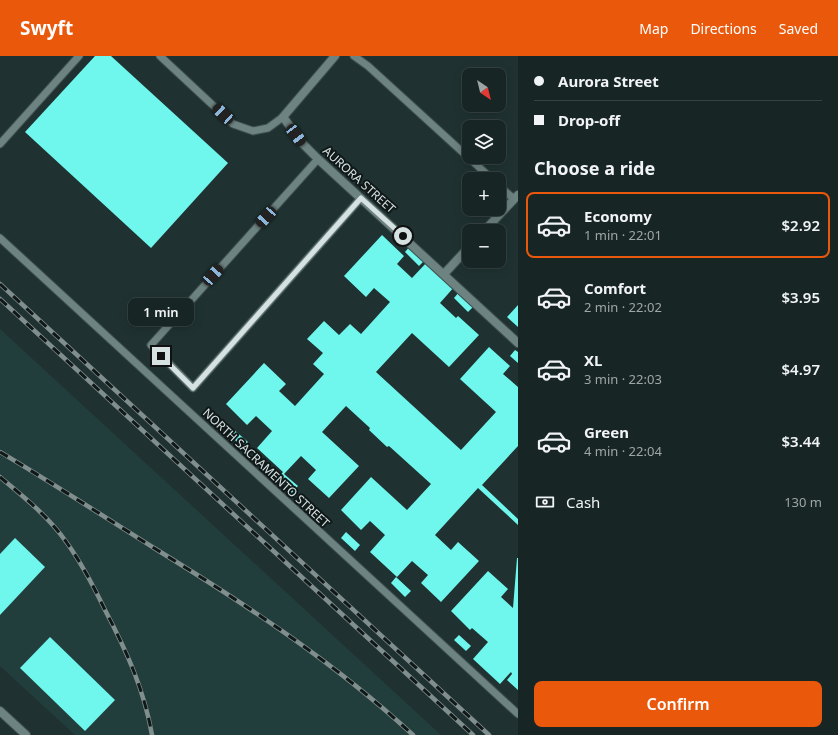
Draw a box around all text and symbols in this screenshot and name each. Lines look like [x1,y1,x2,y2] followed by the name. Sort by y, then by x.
[20,15,73,41] text: Swyft
[639,19,668,38] text: Map
[690,19,757,38] text: Directions
[779,19,818,38] text: Saved
[462,68,506,112] north arrow
[462,68,506,268] map controls
[558,71,659,91] text: Aurora Street
[210,101,236,127] car
[558,110,620,130] text: Drop-off
[462,120,506,164] button: layers
[284,122,308,148] car
[319,142,400,217] street label: AURORA STREET
[534,156,655,180] text: Choose a ride
[462,172,506,216] button: +
[254,204,278,230] car
[584,206,652,226] text: Economy
[536,207,572,243] icon: car
[782,215,820,235] text: $2.92
[462,224,506,268] button: −
[584,226,662,244] text: 1 min · 22:01
[394,227,412,245] route start
[201,262,225,288] car
[584,278,646,298] text: Comfort
[536,279,572,315] icon: car
[782,287,820,307] text: $3.95
[128,298,194,326] callout: 1 min
[584,298,662,316] text: 2 min · 22:02
[143,303,179,321] text: 1 min
[152,347,170,365] route end
[584,350,602,370] text: XL
[536,351,572,387] icon: car
[782,359,820,379] text: $4.97
[584,370,662,388] text: 3 min · 22:03
[199,404,334,531] street label: NORTH SACRAMENTO STREET
[584,422,629,442] text: Green
[536,423,572,459] icon: car
[782,431,820,451] text: $3.44
[584,442,662,460] text: 4 min · 22:04
[534,491,556,513] icon: cash
[566,492,600,512] text: Cash
[784,493,822,511] text: 130 m
[534,681,822,727] button: Confirm

